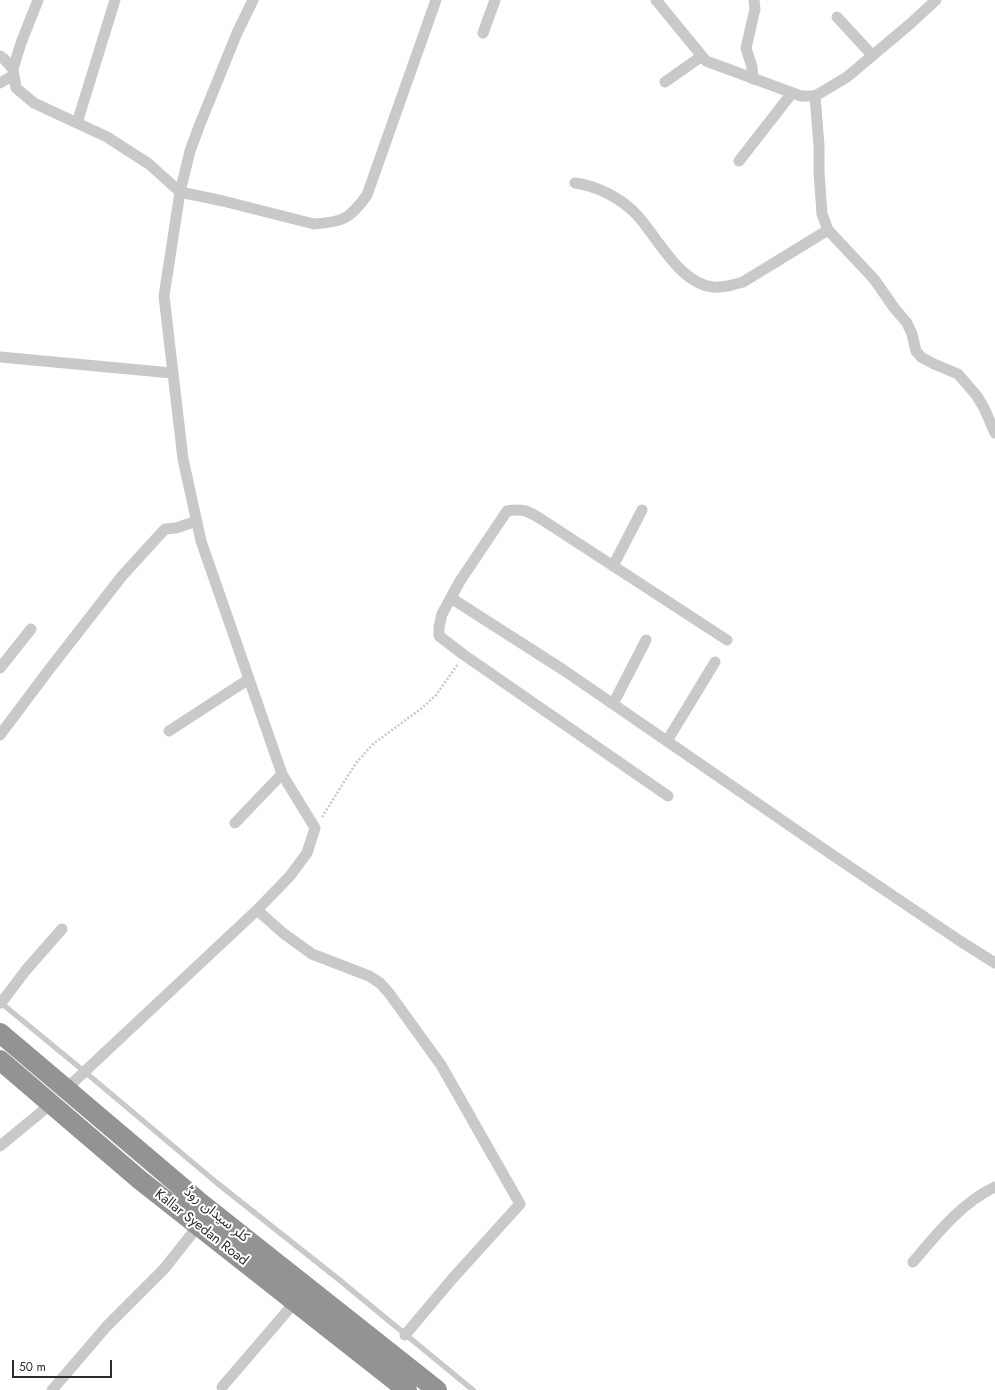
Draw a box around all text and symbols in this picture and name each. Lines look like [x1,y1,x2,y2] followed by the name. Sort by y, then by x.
[180,1184,252,1246] street label: کلر سیداں روڈ
[151,1186,251,1270] street label: Kallar Syedan Road
[14,1352,114,1378] scale bar
[19,1358,46,1376] text: 50 m

